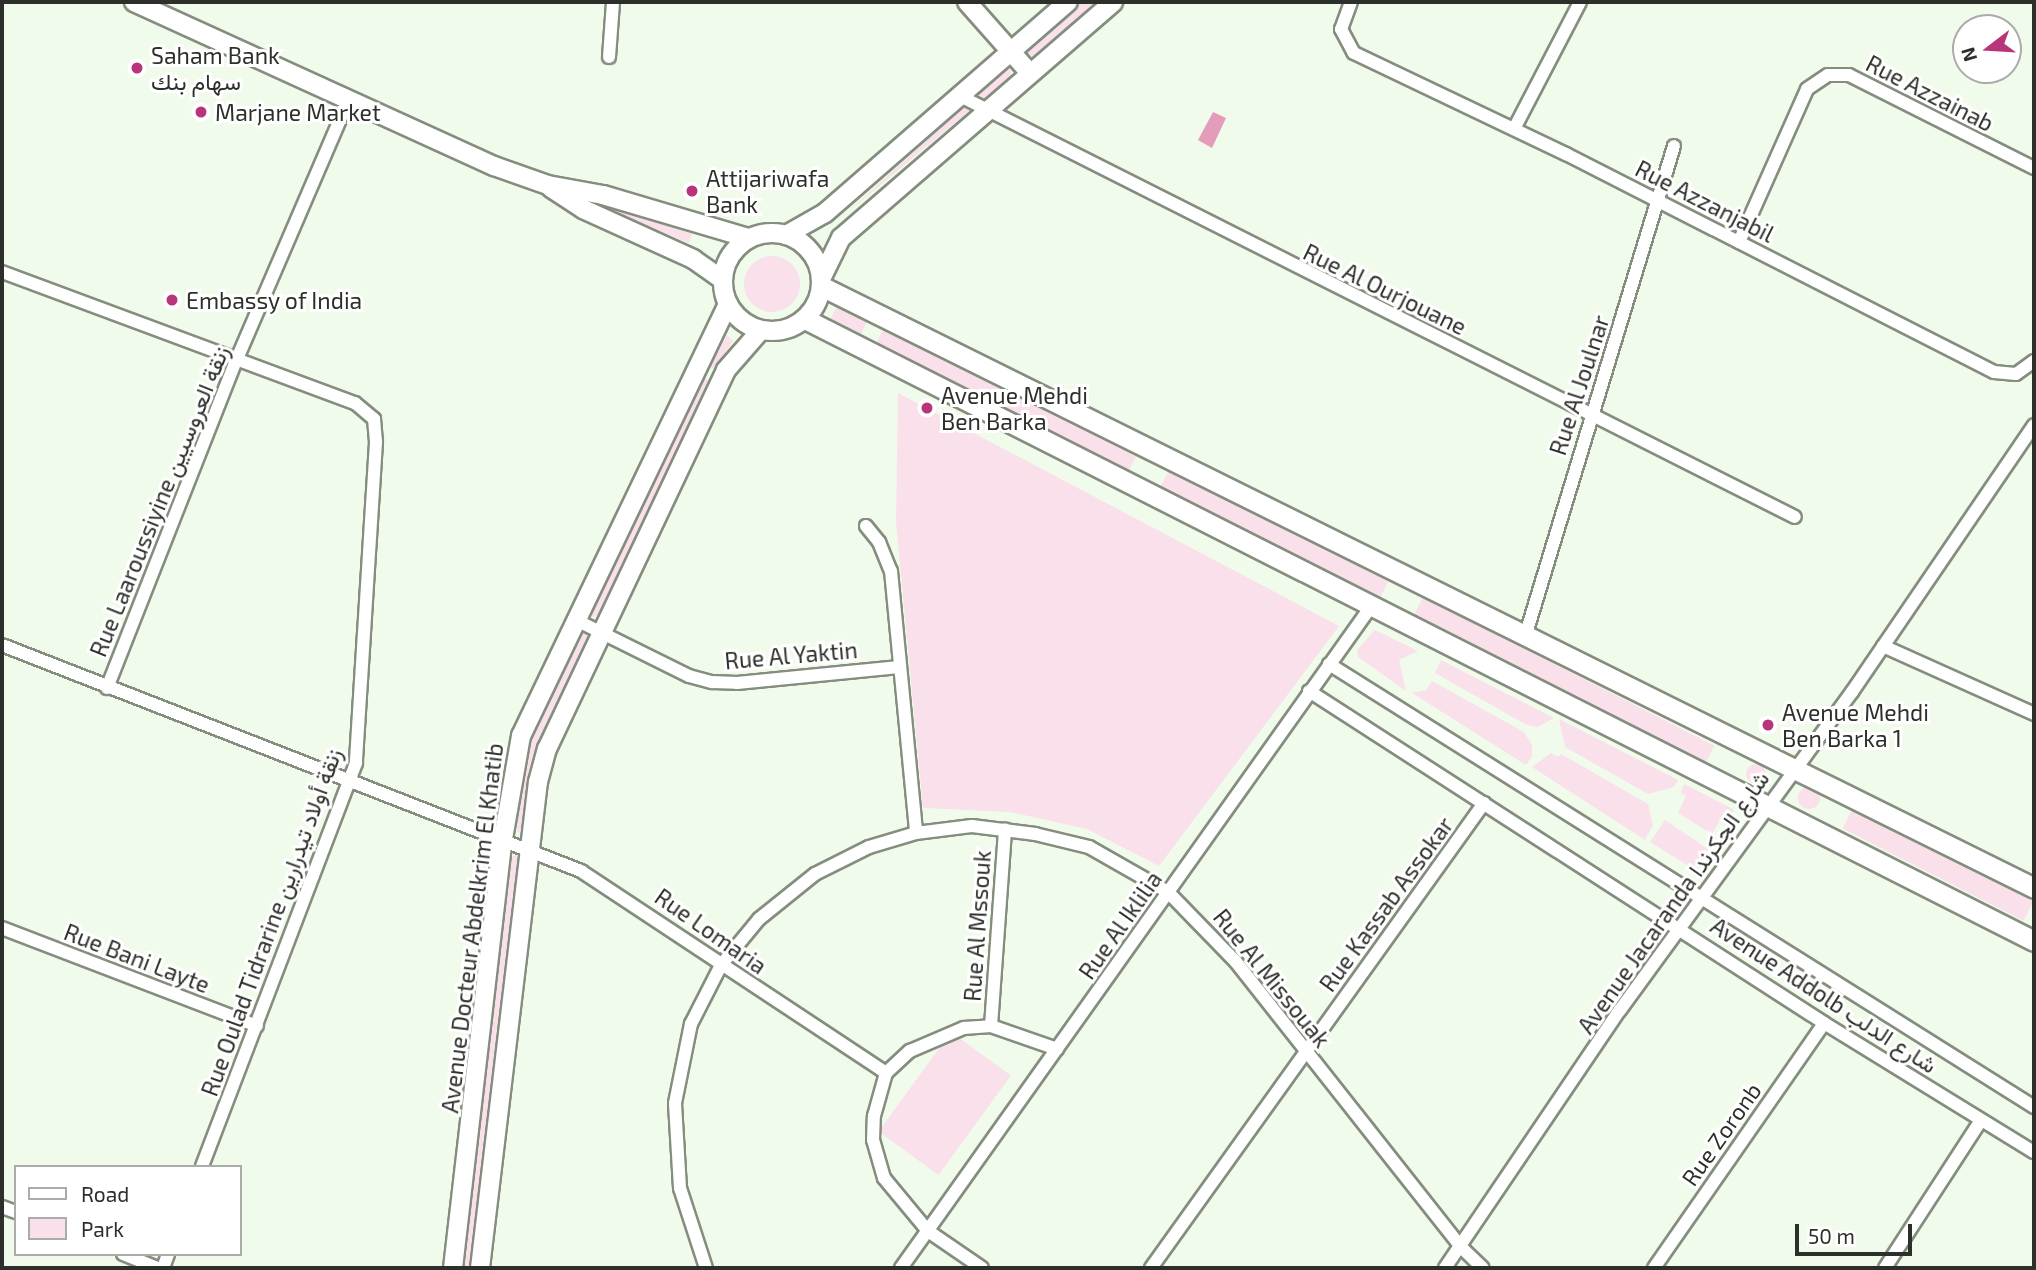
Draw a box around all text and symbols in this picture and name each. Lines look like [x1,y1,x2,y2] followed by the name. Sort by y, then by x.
[1952,14,2022,84] north arrow
[151,41,280,95] place label: Saham Bank سهام بنك
[1955,45,1981,65] text: N
[1861,49,1999,137] street label: Rue Azzainab
[129,60,145,76] marker: Saham Bank سهام بنك
[215,98,381,126] place label: Marjane Market
[193,104,209,120] marker: Marjane Market
[1631,154,1779,248] street label: Rue Azzanjabil
[706,164,829,218] place label: Attijariwafa Bank
[684,183,700,199] marker: Attijariwafa Bank
[1298,237,1472,341] street label: Rue Al Ourjouane
[186,286,363,314] place label: Embassy of India
[164,292,180,308] marker: Embassy of India
[1543,311,1615,459] street label: Rue Al Joulnar
[84,341,234,661] street label: Rue Laaroussiyine زنقة العروسيين
[941,381,1088,435] place label: Avenue Mehdi Ben Barka
[919,400,935,416] marker: Avenue Mehdi Ben Barka
[723,635,859,675] street label: Rue Al Yaktin
[1782,698,1929,752] place label: Avenue Mehdi Ben Barka 1
[1760,717,1776,733] marker: Avenue Mehdi Ben Barka 1
[436,741,508,1115] street label: Avenue Docteur Abdelkrim El Khatib
[195,744,347,1100] street label: Rue Oulad Tidrarine زنقة أولاد تيدرارين
[1571,765,1775,1039] street label: Avenue Jacaranda شارع الجكرندا
[1313,811,1459,997] street label: Rue Kassab Assokar
[958,849,996,1003] street label: Rue Al Mssouk
[1072,865,1168,985] street label: Rue Al Iklilia
[650,882,772,980] street label: Rue Lomaria
[1208,903,1336,1053] street label: Rue Al Missouak
[1706,911,1942,1079] street label: Avenue Addolb شارع الدلب
[60,918,214,998] street label: Rue Bani Layte
[1675,1077,1767,1191] street label: Rue Zoronb
[14,1165,242,1256] legend
[81,1181,129,1206] text: Road
[1798,1210,1915,1254] scale bar
[81,1216,124,1241] text: Park
[1808,1223,1855,1248] text: 50 m

